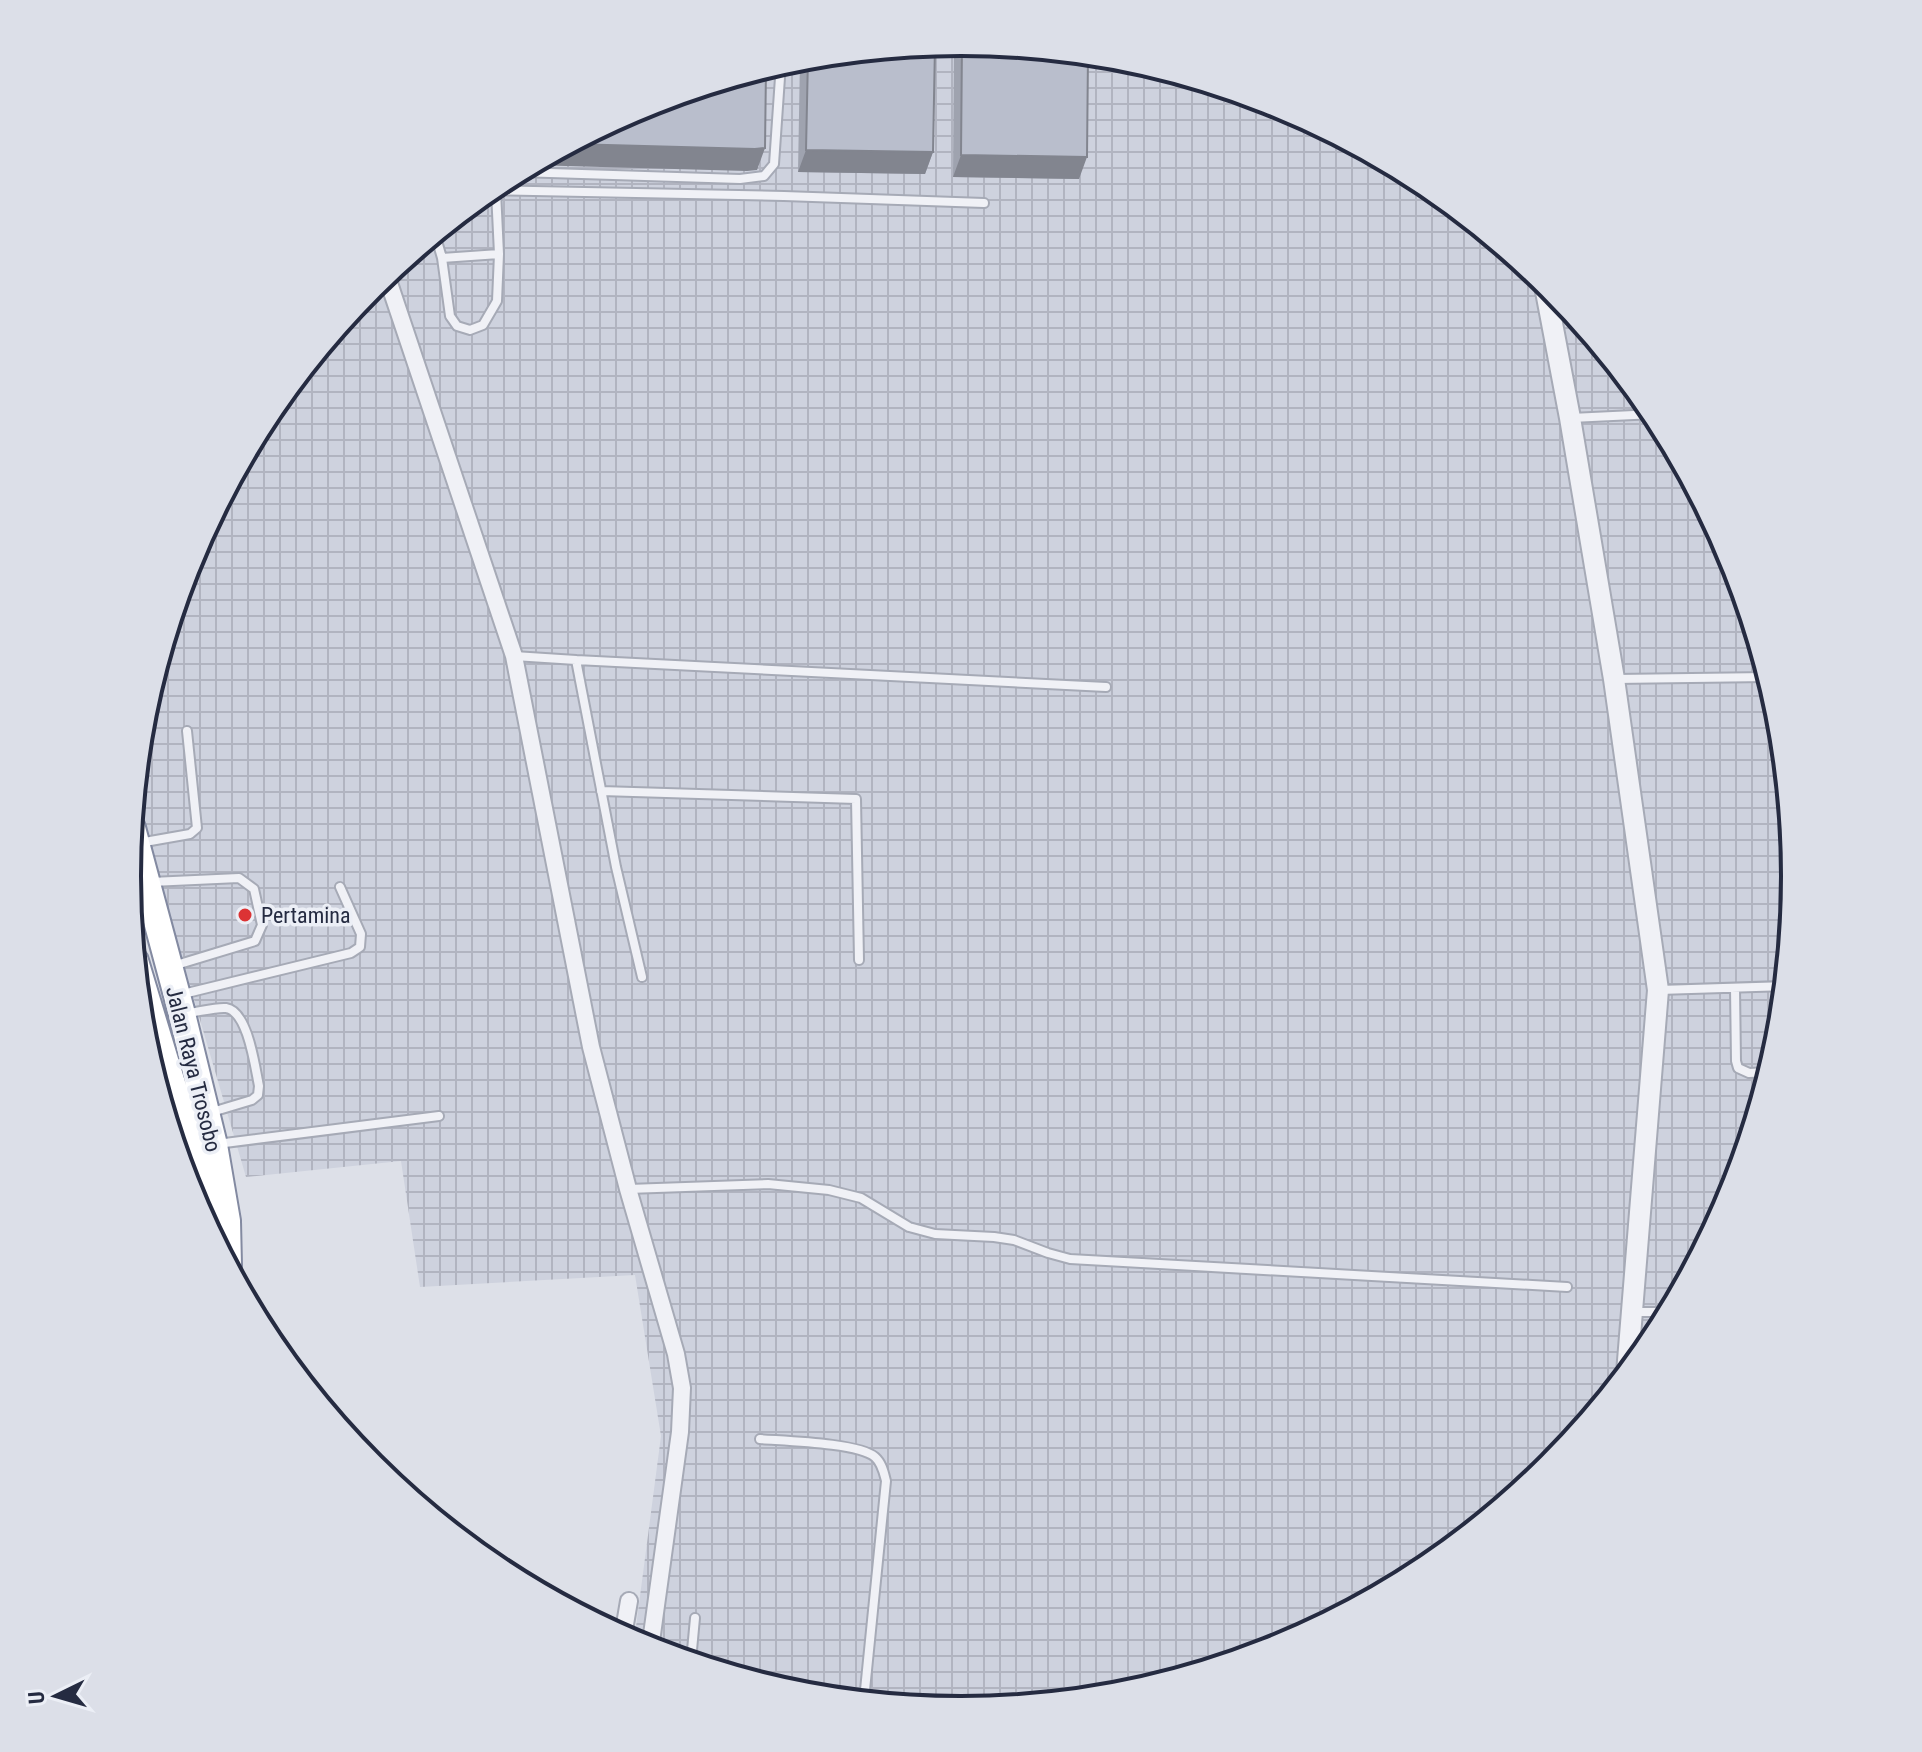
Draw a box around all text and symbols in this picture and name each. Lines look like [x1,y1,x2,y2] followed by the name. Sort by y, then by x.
[261,903,350,928] place label: Pertamina
[236,906,254,924] marker: Pertamina
[161,984,226,1155] street label: Jalan Raya Trosobo
[16,1656,96,1736] north arrow
[24,1690,50,1705] text: U

